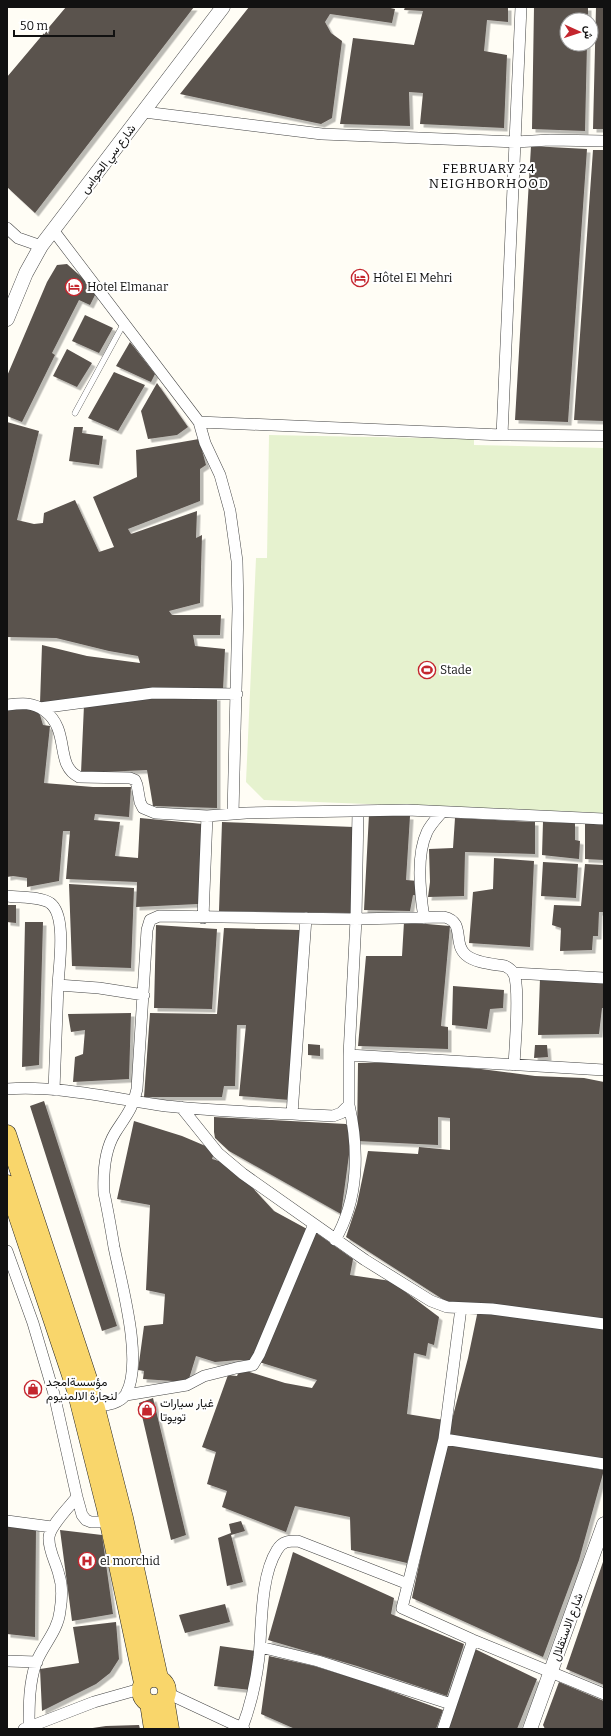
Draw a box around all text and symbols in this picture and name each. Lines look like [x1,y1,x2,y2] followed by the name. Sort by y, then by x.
[14,12,114,38] scale bar
[559,12,599,52] north arrow
[20,19,49,33] text: 50 m
[582,26,595,39] text: ش
[77,122,141,198] street label: شارع سي الحواس
[429,161,549,191] district label: FEBRUARY 24 NEIGHBORHOOD
[350,268,370,288] hotel icon: Hôtel El Mehri
[373,271,453,285] place label: Hôtel El Mehri
[64,277,84,297] hotel icon: Hotel Elmanar
[87,280,169,294] place label: Hotel Elmanar
[417,660,437,680] sports icon: Stade
[440,663,472,677] place label: Stade
[46,1375,117,1404] place label: مؤسسةامجد لنجارة الالمنيوم
[23,1379,43,1399] shop icon: مؤسسةامجد لنجارة الالمنيوم
[160,1396,214,1425] place label: غيار سيارات تويوتا
[137,1400,157,1420] shop icon: غيار سيارات تويوتا
[77,1551,97,1571] hospital icon: el morchid
[100,1554,160,1568] place label: el morchid
[548,1591,588,1663] street label: شارع الاستقلال

